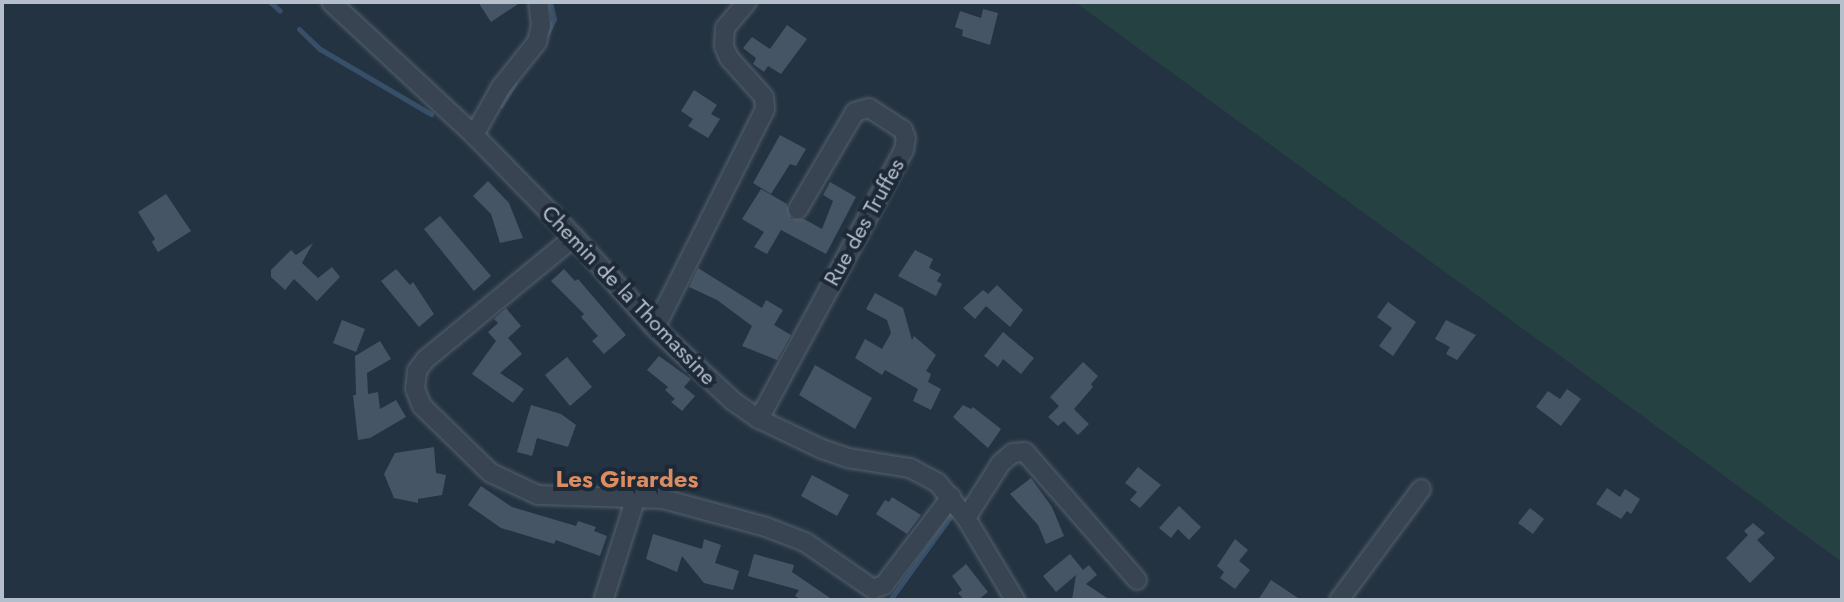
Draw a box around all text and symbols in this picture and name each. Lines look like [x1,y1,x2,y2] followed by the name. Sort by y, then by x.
[818,154,910,290] street label: Rue des Truffes
[536,200,722,390] street label: Chemin de la Thomassine
[556,465,698,493] district label: Les Girardes

